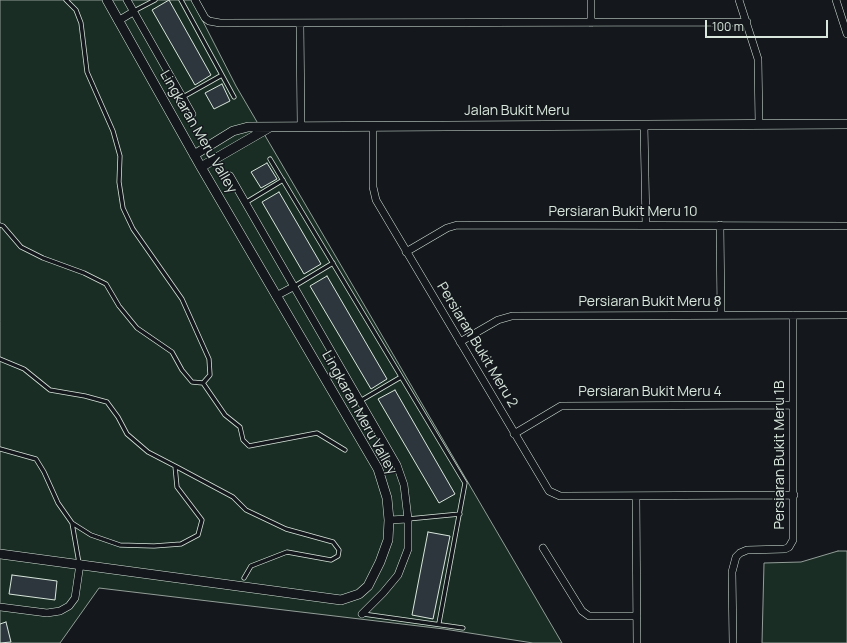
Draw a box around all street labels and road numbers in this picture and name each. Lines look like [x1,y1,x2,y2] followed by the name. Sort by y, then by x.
[156,68,240,196] street label: Lingkaran Meru Valley
[464,103,570,119] street label: Jalan Bukit Meru
[548,204,698,220] street label: Persiaran Bukit Meru 10
[433,279,521,411] street label: Persiaran Bukit Meru 2
[578,294,722,310] street label: Persiaran Bukit Meru 8
[318,348,400,478] street label: Lingkaran Meru Valley
[772,380,788,530] street label: Persiaran Bukit Meru 1B
[578,384,722,400] street label: Persiaran Bukit Meru 4

